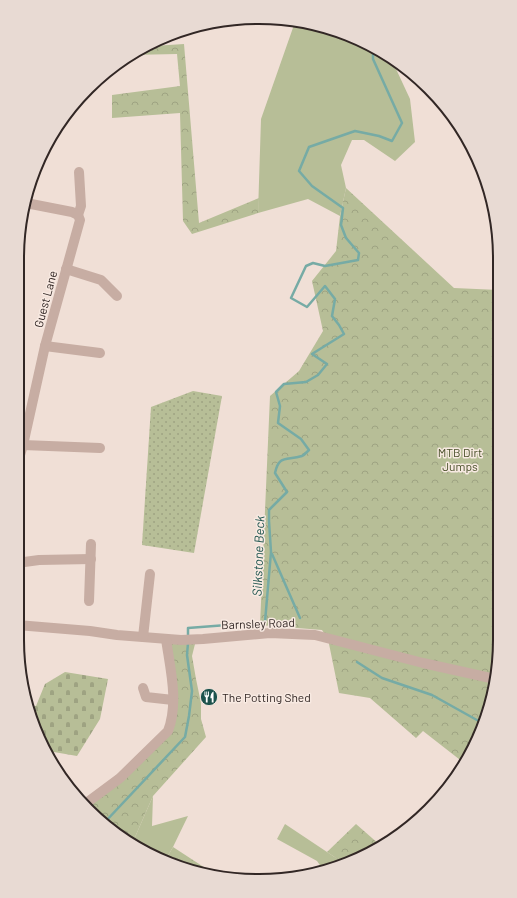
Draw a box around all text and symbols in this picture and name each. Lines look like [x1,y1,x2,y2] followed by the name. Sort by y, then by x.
[31,269,59,329] street label: Guest Lane
[438,445,482,473] park label: MTB Dirt Jumps
[249,515,267,597] water label: Silkstone Beck
[221,615,295,631] street label: Barnsley Road
[199,687,219,707] restaurant icon: The Potting Shed
[222,690,311,704] place label: The Potting Shed

